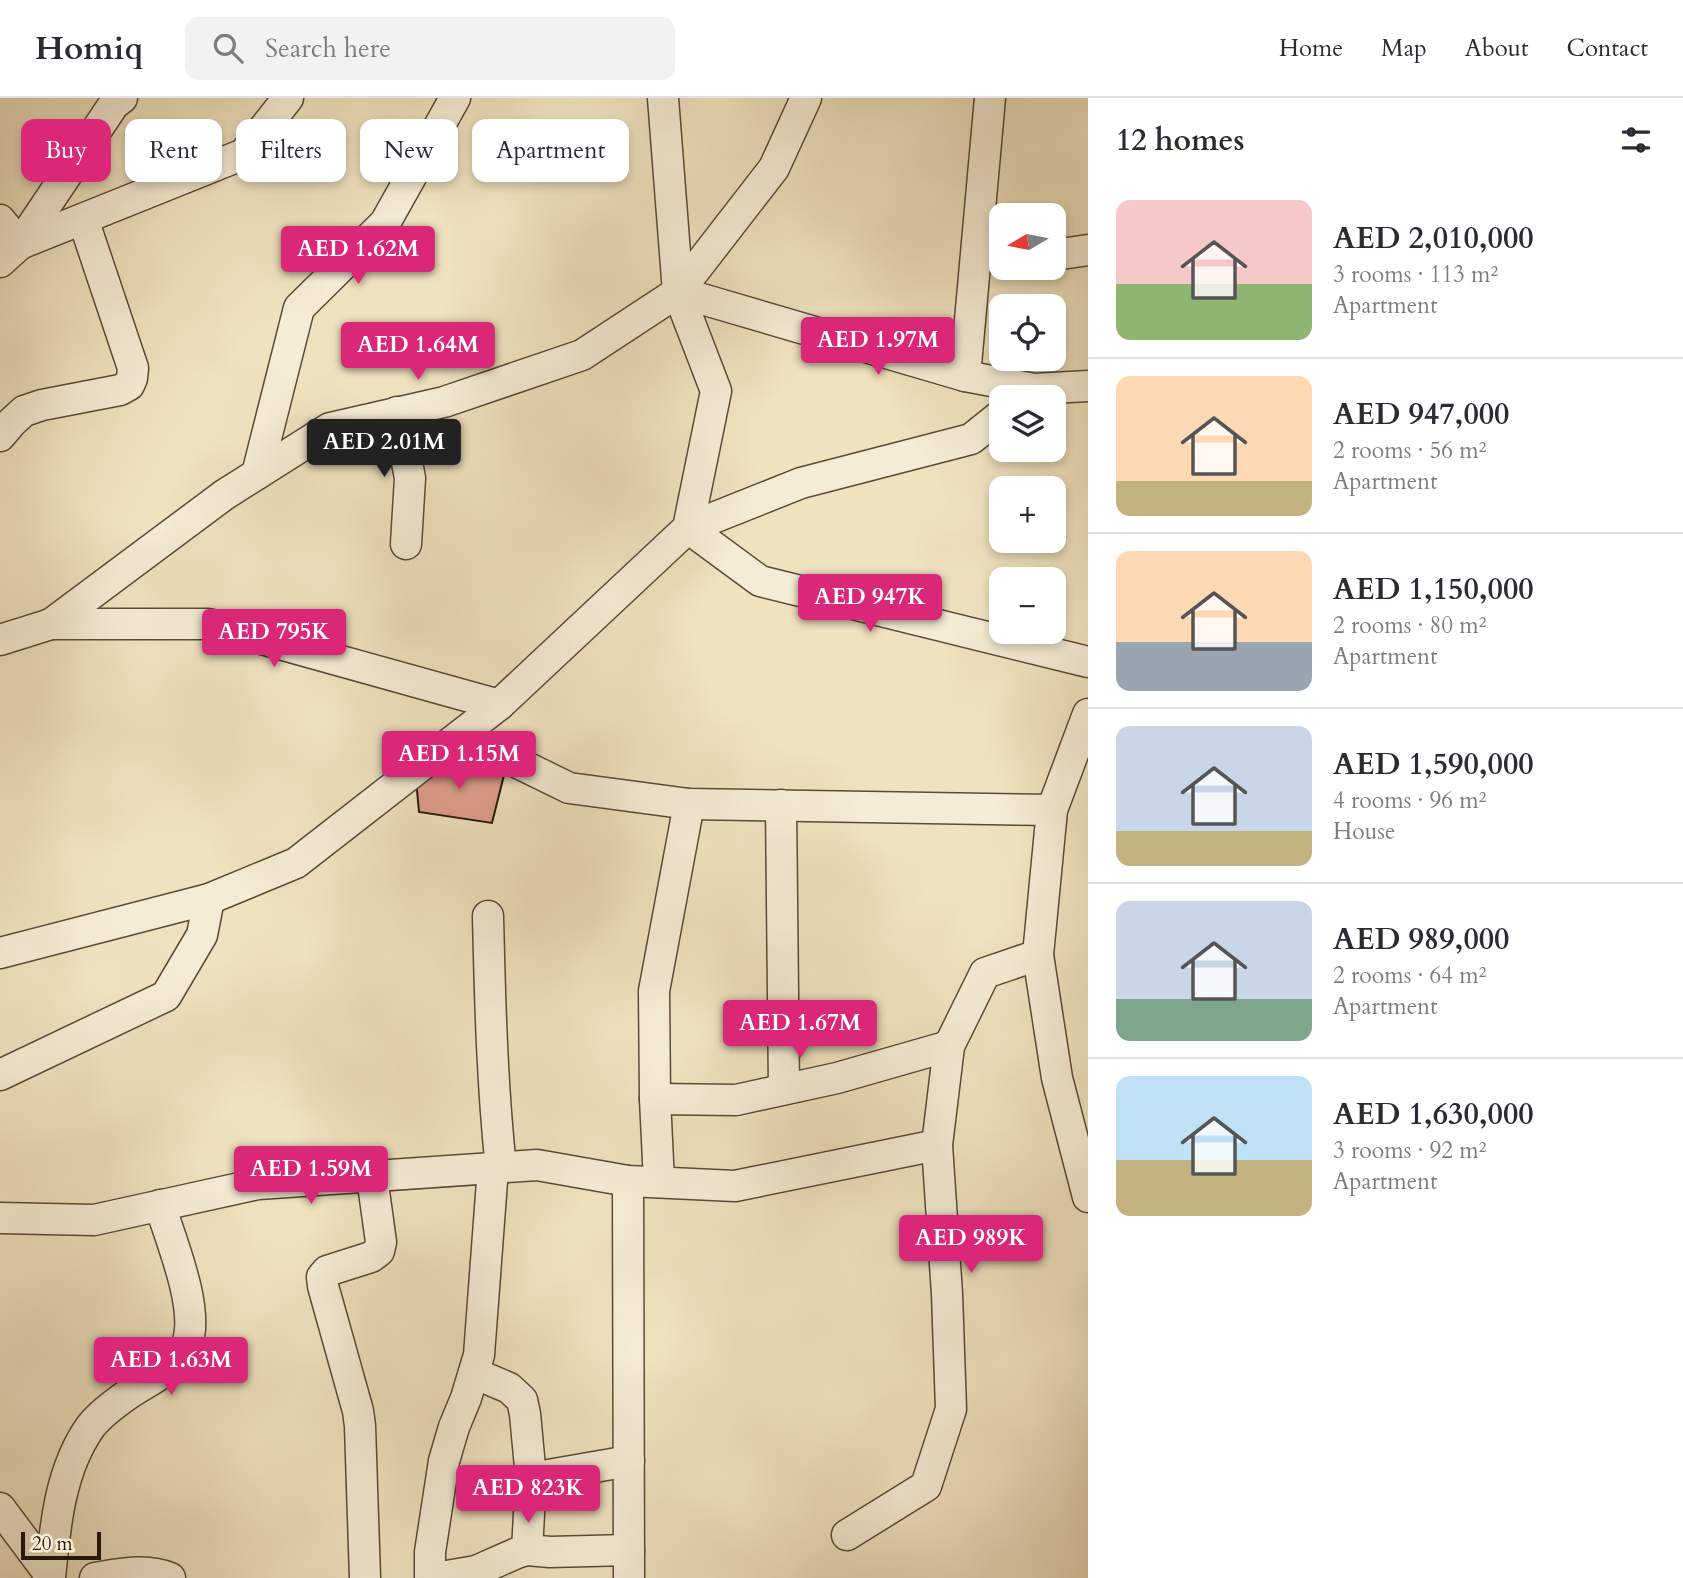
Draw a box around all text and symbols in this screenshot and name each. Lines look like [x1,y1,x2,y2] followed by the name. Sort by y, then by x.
[185,17,675,80] search box
[35,26,143,71] text: Homiq
[209,29,247,67] icon: search
[265,31,391,66] text: Search here
[1279,32,1343,65] text: Home
[1381,32,1427,65] text: Map
[1465,32,1529,65] text: About
[1567,32,1648,65] text: Contact
[21,119,111,182] chip: Buy
[125,119,222,182] chip: Rent
[236,119,346,182] chip: Filters
[360,119,458,182] chip: New
[472,119,629,182] chip: Apartment
[1116,120,1245,161] text: 12 homes
[1617,121,1655,159] icon: filters
[989,203,1066,280] north arrow
[989,203,1066,644] map controls
[1333,218,1534,259] text: AED 2,010,000
[278,226,438,286] pin: AED 1.62M
[1172,228,1256,312] icon: home
[297,233,419,264] text: AED 1.62M
[1333,259,1498,290] text: 3 rooms · 113 m²
[1333,290,1437,321] text: Apartment
[989,294,1066,371] button: locate
[798,317,958,377] pin: AED 1.97M
[338,322,498,382] pin: AED 1.64M
[817,324,939,355] text: AED 1.97M
[357,329,479,360] text: AED 1.64M
[989,385,1066,462] button: layers
[1333,394,1509,435] text: AED 947,000
[1172,404,1256,488] icon: home
[304,420,464,479] pin: AED 2.01M
[323,426,445,457] text: AED 2.01M
[1333,435,1486,466] text: 2 rooms · 56 m²
[1333,466,1437,497] text: Apartment
[989,476,1066,553] button: +
[989,567,1066,644] button: −
[1333,569,1534,610] text: AED 1,150,000
[798,574,942,634] pin: AED 947K
[1172,579,1256,663] icon: home
[814,581,926,612] text: AED 947K
[202,610,346,669] pin: AED 795K
[1333,610,1486,641] text: 2 rooms · 80 m²
[218,616,330,647] text: AED 795K
[1333,641,1437,672] text: Apartment
[379,732,539,791] pin: AED 1.15M
[398,738,520,769] text: AED 1.15M
[1333,744,1534,785] text: AED 1,590,000
[1172,754,1256,838] icon: home
[1333,785,1486,816] text: 4 rooms · 96 m²
[1333,816,1395,847] text: House
[1333,919,1509,960] text: AED 989,000
[1172,929,1256,1013] icon: home
[1333,960,1486,991] text: 2 rooms · 64 m²
[1333,991,1437,1022] text: Apartment
[720,1000,880,1060] pin: AED 1.67M
[739,1007,861,1038] text: AED 1.67M
[1333,1094,1534,1135] text: AED 1,630,000
[1172,1104,1256,1188] icon: home
[1333,1135,1486,1166] text: 3 rooms · 92 m²
[231,1146,391,1206] pin: AED 1.59M
[250,1153,372,1184] text: AED 1.59M
[1333,1166,1437,1197] text: Apartment
[899,1216,1043,1275] pin: AED 989K
[915,1222,1027,1253] text: AED 989K
[91,1338,251,1397] pin: AED 1.63M
[110,1344,232,1375] text: AED 1.63M
[456,1466,600,1525] pin: AED 823K
[472,1472,584,1503] text: AED 823K
[21,1529,102,1561] scale bar
[32,1531,73,1557] text: 20 m

